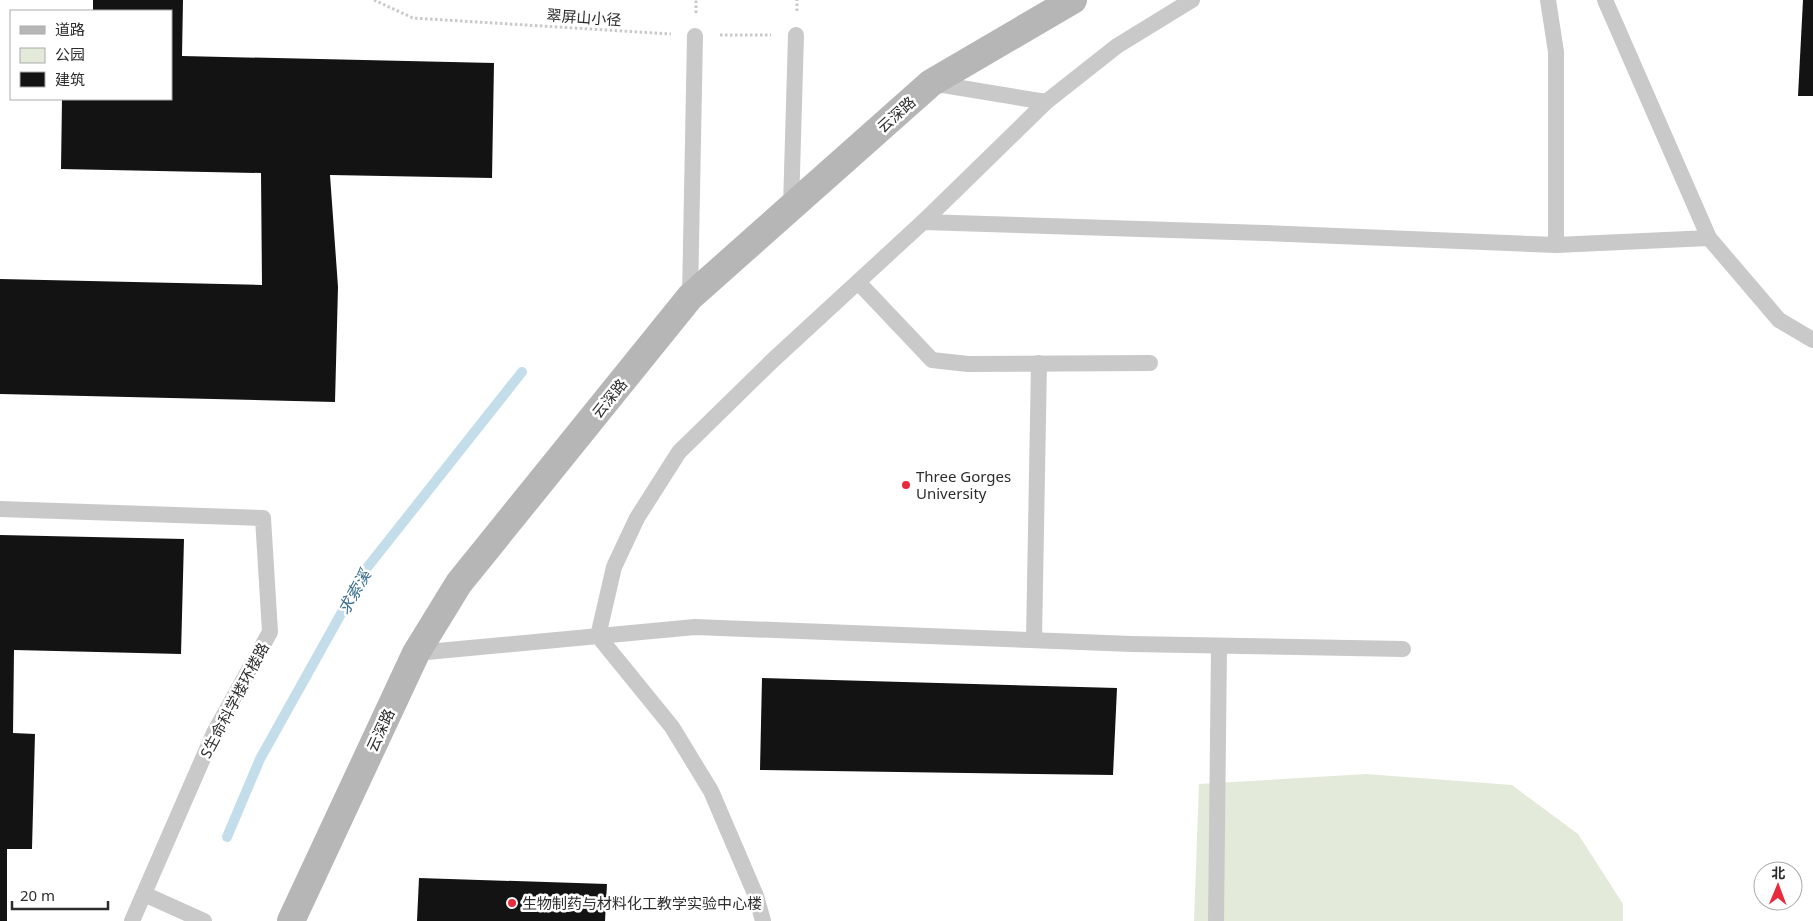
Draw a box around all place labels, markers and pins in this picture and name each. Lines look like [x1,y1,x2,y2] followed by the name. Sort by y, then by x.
[916,466,1011,503] place label: Three Gorges University
[900,479,912,491] marker: Three Gorges University
[522,893,762,913] place label: 生物制药与材料化工教学实验中心楼
[506,897,518,909] marker: 生物制药与材料化工教学实验中心楼

